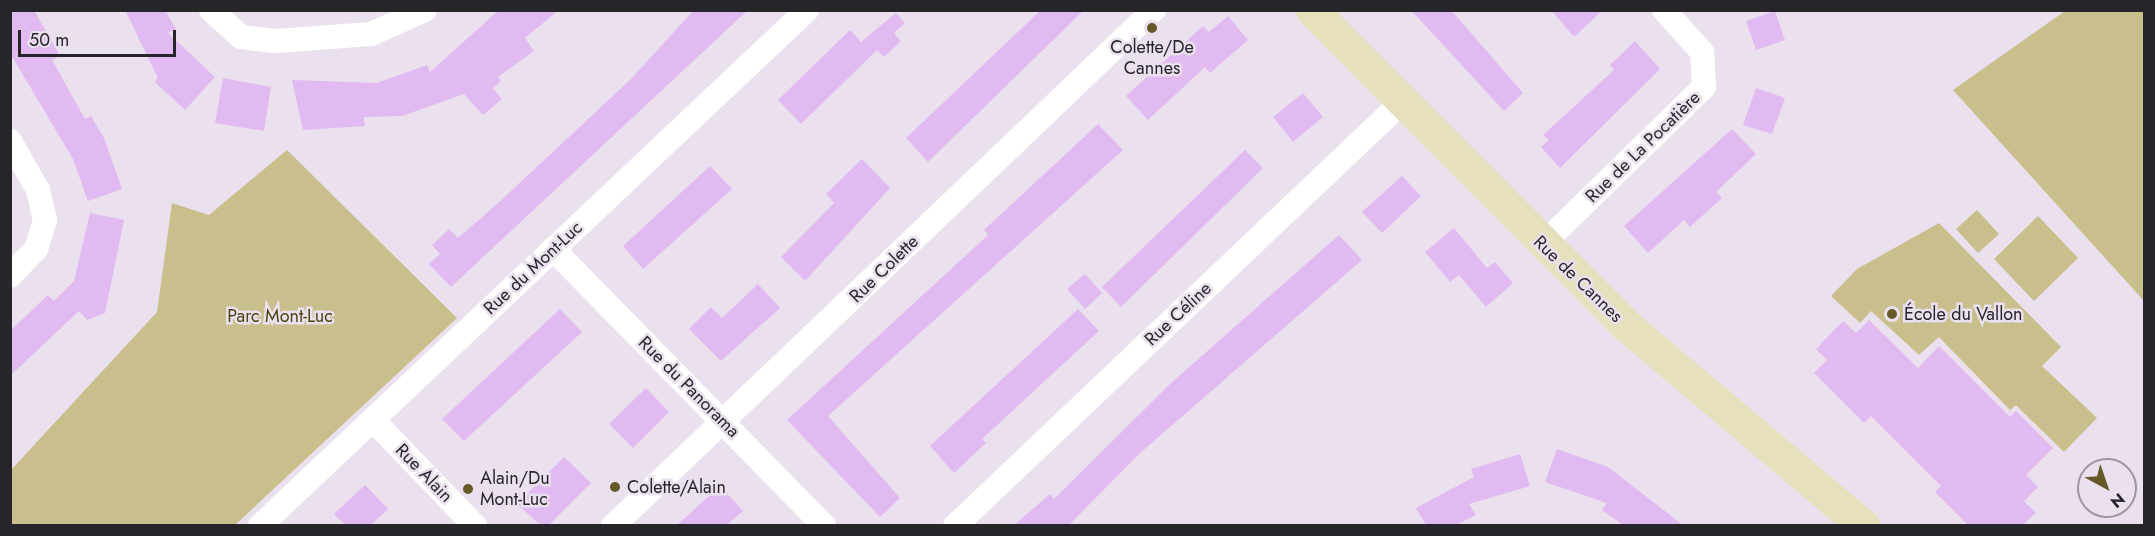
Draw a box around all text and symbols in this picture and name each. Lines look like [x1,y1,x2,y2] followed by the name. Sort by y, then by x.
[21,18,178,56] scale bar
[1145,21,1159,35] marker: Colette/De Cannes
[29,27,69,53] text: 50 m
[1110,37,1194,80] place label: Colette/De Cannes
[1581,87,1705,207] street label: Rue de La Pocatière
[479,217,587,319] street label: Rue du Mont-Luc
[845,231,923,307] street label: Rue Colette
[1529,231,1627,327] street label: Rue de Cannes
[1140,278,1216,350] street label: Rue Céline
[1904,303,2023,325] place label: École du Vallon
[227,305,333,327] park label: Parc Mont-Luc
[1885,307,1899,321] marker: École du Vallon
[634,332,744,442] street label: Rue du Panorama
[391,439,457,507] street label: Rue Alain
[2077,458,2137,518] north arrow
[480,468,550,510] place label: Alain/Du Mont-Luc
[627,476,726,498] place label: Colette/Alain
[608,480,622,494] marker: Colette/Alain
[461,482,475,496] marker: Alain/Du Mont-Luc
[2105,488,2130,514] text: N

